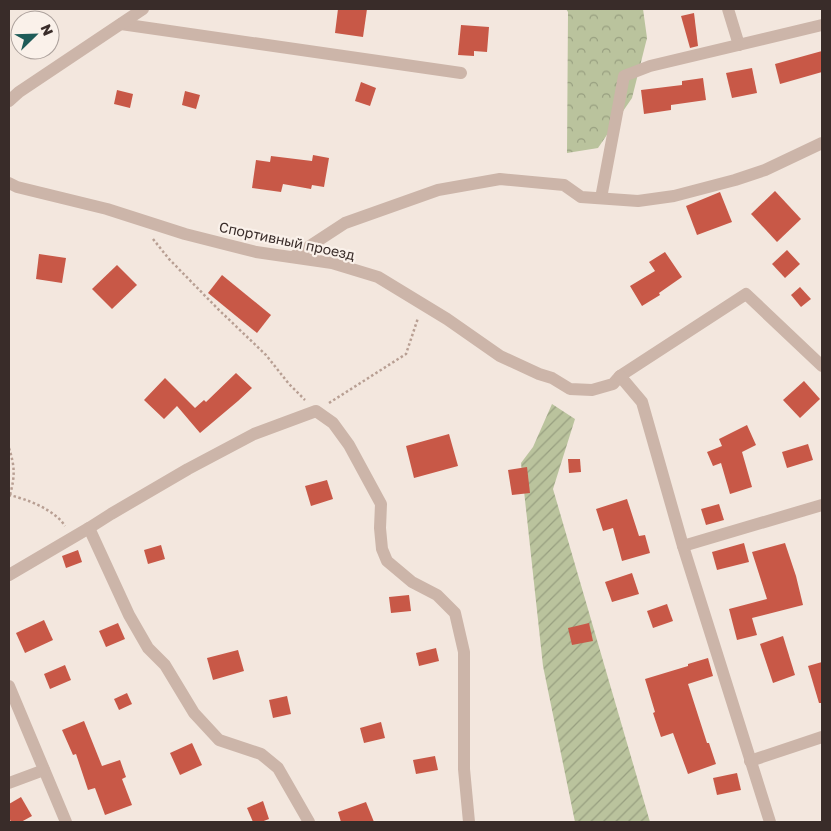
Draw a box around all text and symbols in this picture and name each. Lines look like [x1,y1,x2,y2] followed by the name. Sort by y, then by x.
[10,10,60,60] north arrow
[38,22,57,38] text: N
[218,218,357,263] street label: Спортивный проезд

